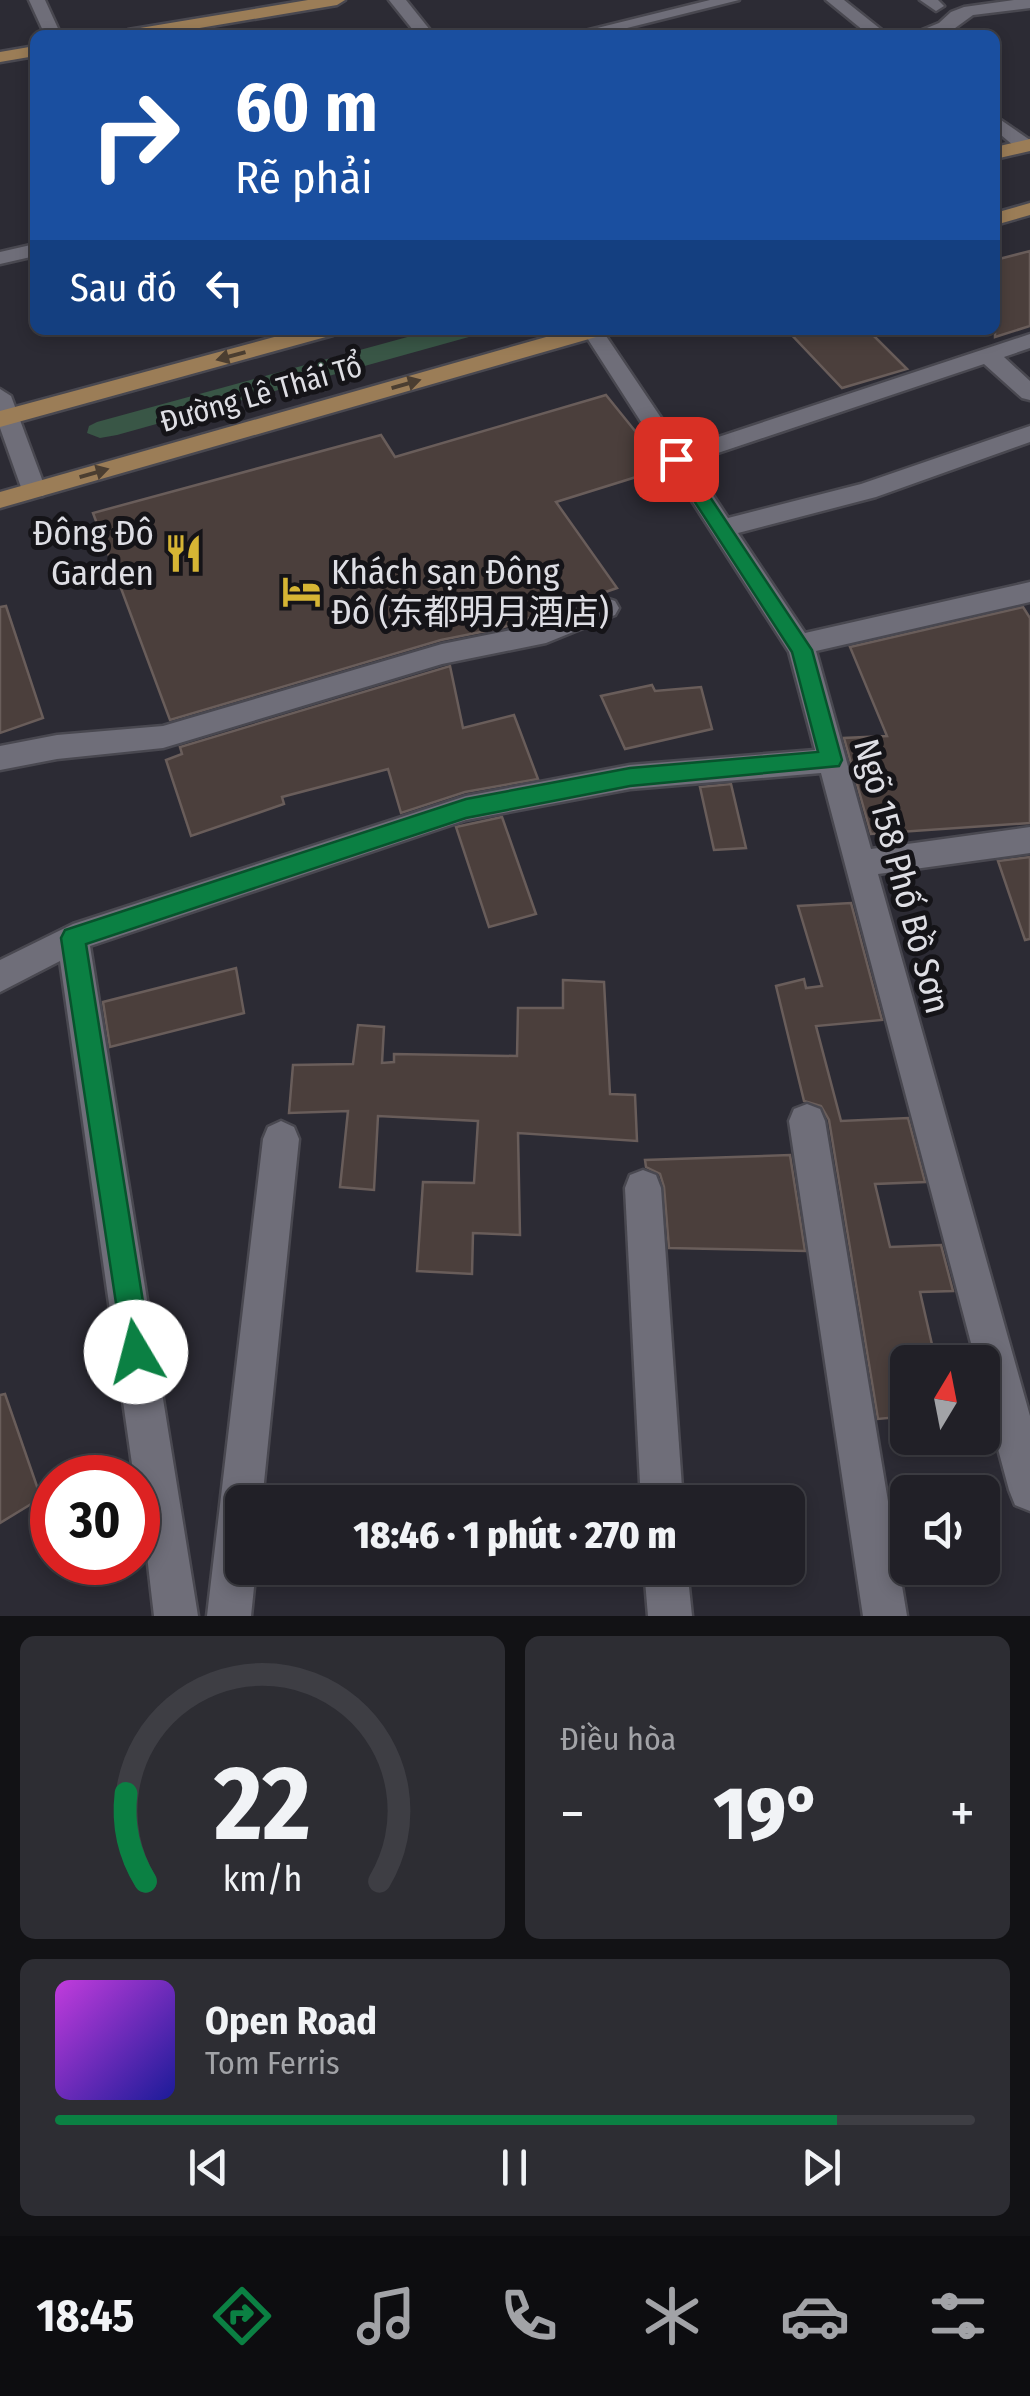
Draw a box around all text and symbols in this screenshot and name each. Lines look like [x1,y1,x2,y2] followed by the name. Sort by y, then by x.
[235,66,378,150] text: 60 m
[70,70,200,200] icon: right
[235,151,373,205] text: Rẽ phải
[197,260,252,315] icon: left
[70,265,177,311] text: Sau đó
[156,348,366,440] street label: Đường Lê Thái Tổ
[215,349,246,364] one-way arrow
[391,376,422,391] one-way arrow
[634,417,719,502] pin
[649,432,704,487] icon: arrive
[79,465,110,480] one-way arrow
[33,512,154,594] place label: Đông Đô Garden
[163,532,205,574] restaurant icon: Đông Đô Garden
[331,551,609,633] place label: Khách sạn Đông Đô (东都明月酒店)
[280,571,322,613] hotel icon: Khách sạn Đông Đô (东都明月酒店)
[845,734,959,1018] street label: Ngõ 158 Phố Bồ Sơn
[84,1300,188,1404] position arrow
[890,1345,1000,1455] north arrow
[890,1345,1000,1585] map controls
[30,1455,160,1585] speed limit sign: 30
[890,1475,1000,1585] button: sound
[354,1512,676,1558] text: 18:46 · 1 phút · 270 m
[560,1720,676,1758] text: Điều hòa
[213,1742,311,1867] text: 22
[714,1769,821,1859] text: 19°
[560,1781,585,1847] text: −
[950,1781,975,1847] text: +
[223,1858,302,1900] text: km/h
[205,1998,377,2044] text: Open Road
[205,2044,340,2082] text: Tom Ferris
[181,2140,236,2195] icon: previous
[487,2140,542,2195] icon: pause
[794,2140,849,2195] icon: next
[207,2281,277,2351] icon: directions
[351,2281,421,2351] icon: music
[494,2281,564,2351] icon: phone
[637,2281,707,2351] icon: climate
[780,2281,850,2351] icon: car
[923,2281,993,2351] icon: filters
[37,2289,134,2343] text: 18:45

